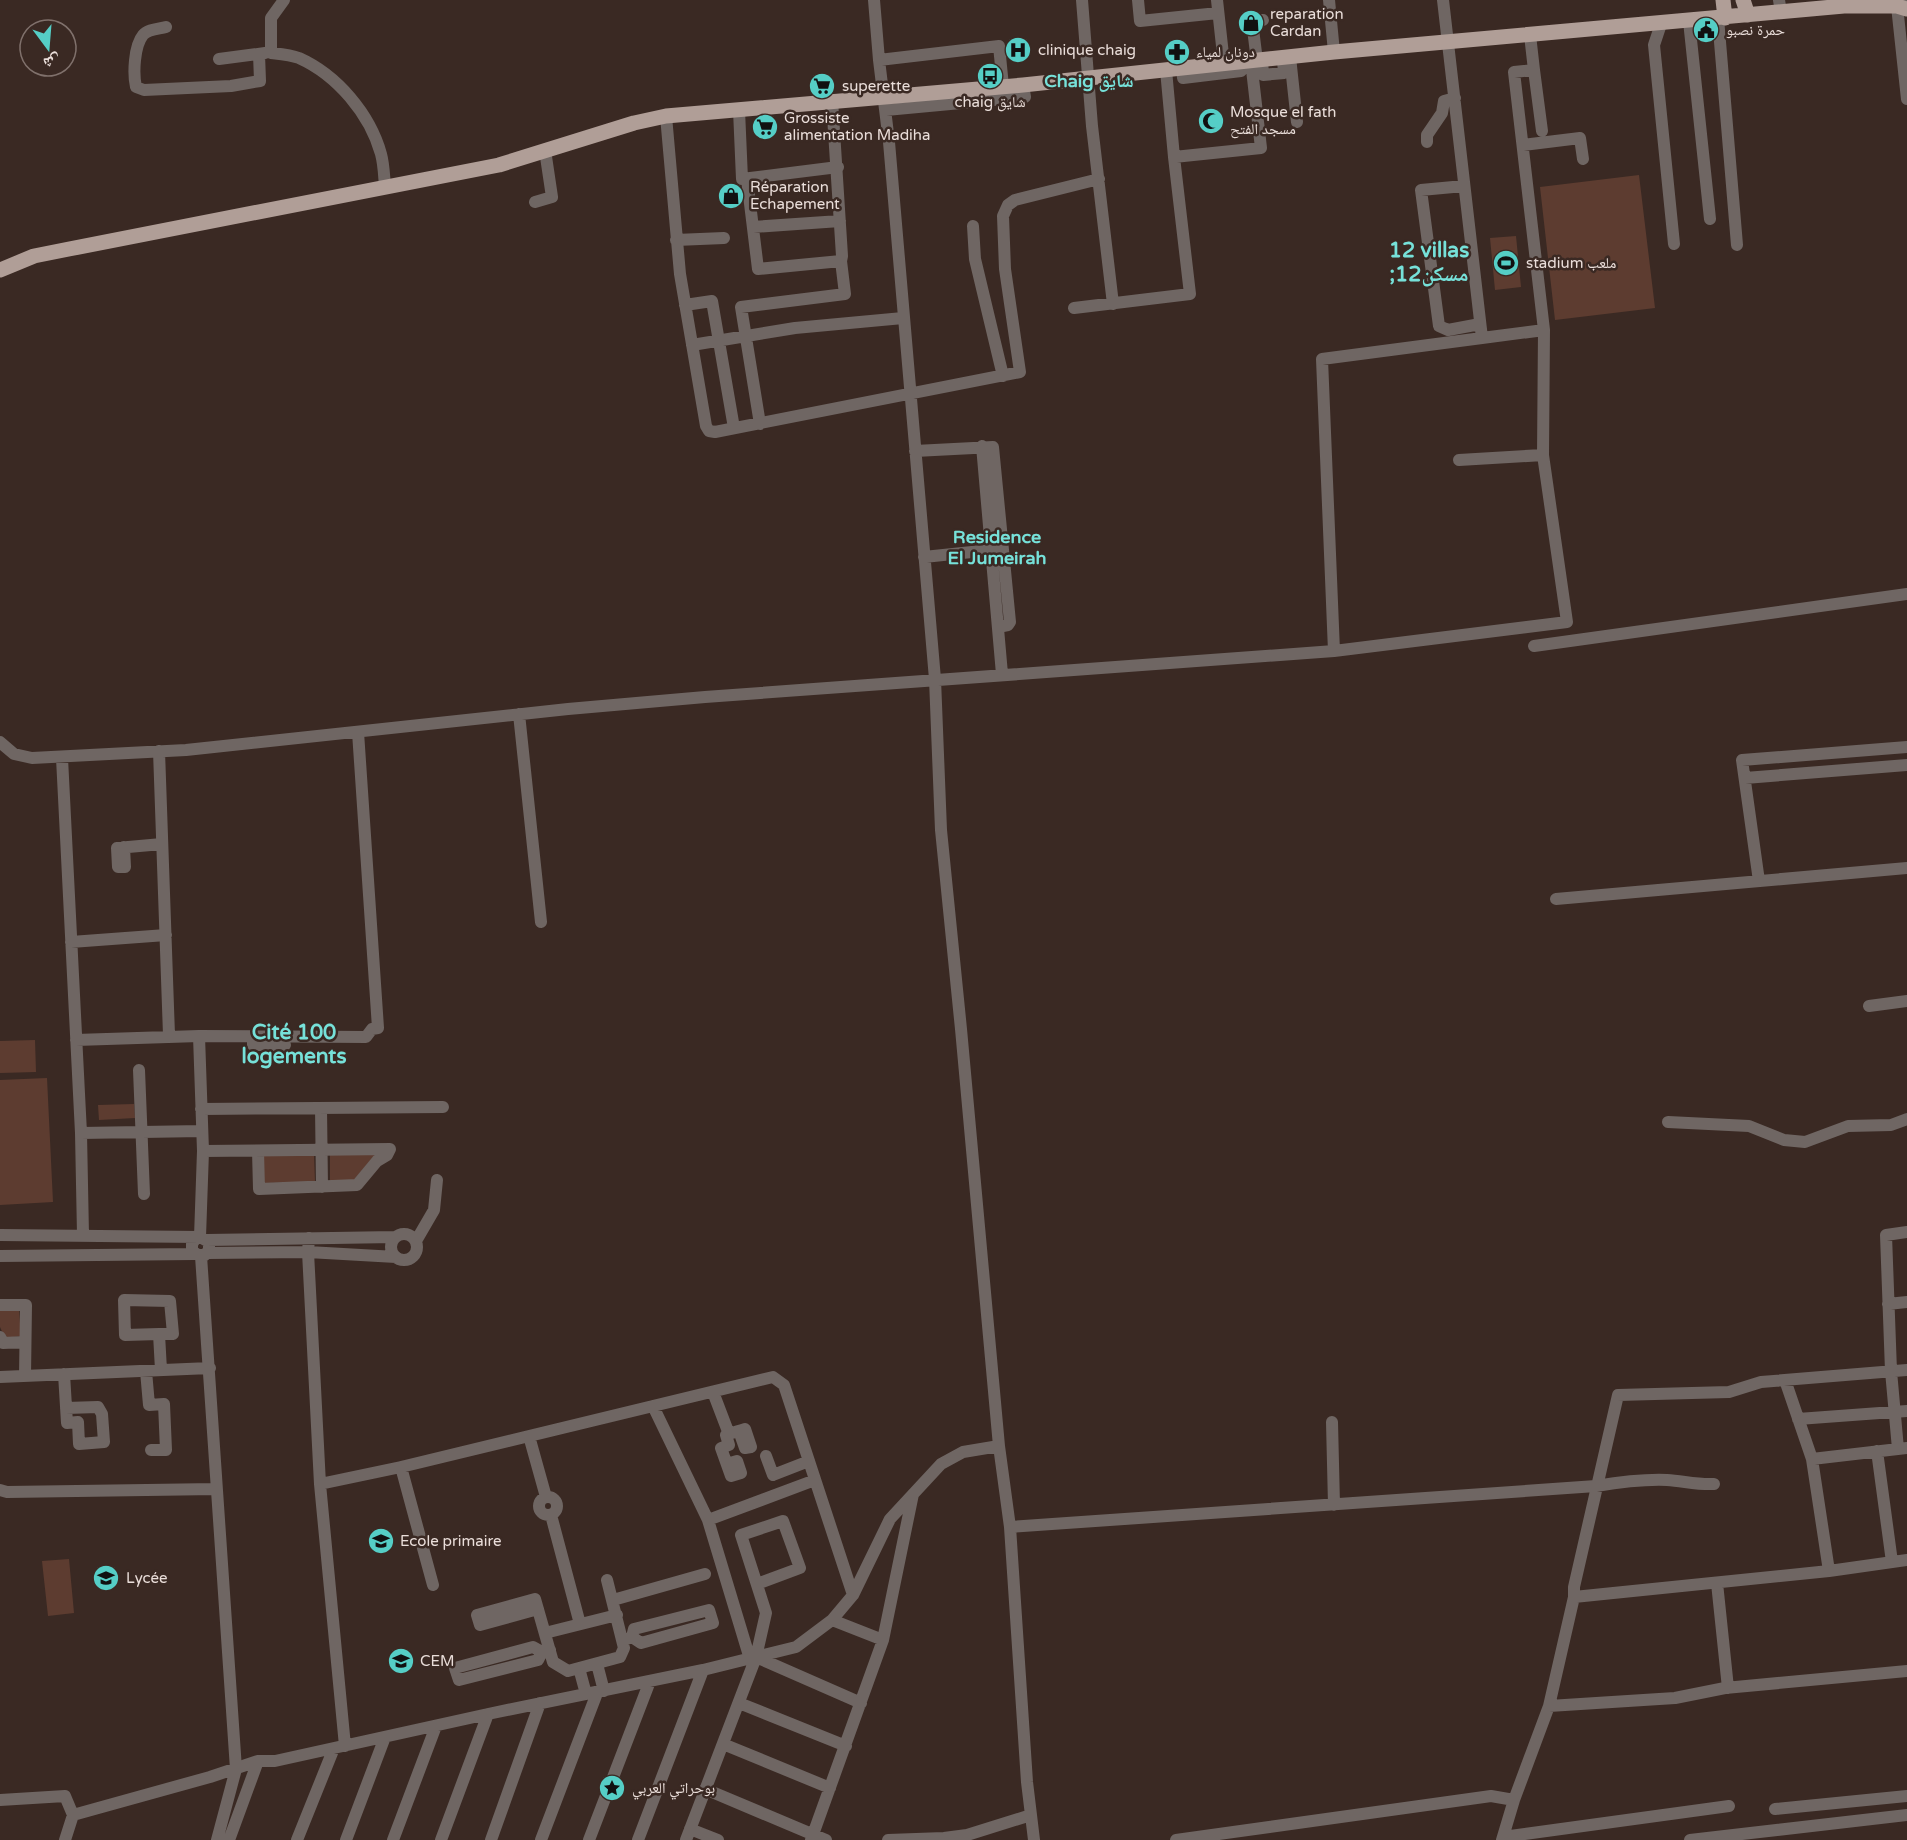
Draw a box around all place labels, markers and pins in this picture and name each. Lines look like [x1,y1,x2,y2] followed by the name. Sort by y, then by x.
[1270,5,1344,40] place label: reparation Cardan
[1236,8,1266,38] shop icon: reparation Cardan
[1691,15,1721,45] public building icon: حمرة نصبو
[1726,21,1785,39] place label: حمرة نصبو
[1003,35,1033,65] hospital icon: clinique chaig
[1162,37,1192,67] pharmacy icon: دونان لمياء
[1038,41,1136,59] place label: clinique chaig
[1196,43,1255,62] place label: دونان لمياء
[975,61,1005,91] bus stop icon: chaig شايق
[807,71,837,101] supermarket icon: superette
[842,77,910,95] place label: superette
[954,93,1026,112] place label: chaig شايق
[1230,103,1336,139] place label: Mosque el fath مسجد الفتح
[1196,106,1226,136] mosque icon: Mosque el fath مسجد الفتح
[784,109,930,144] place label: Grossiste alimentation Madiha
[750,112,780,142] supermarket icon: Grossiste alimentation Madiha
[750,178,840,213] place label: Réparation Echapement
[716,181,746,211] shop icon: Réparation Echapement
[1491,248,1521,278] sports icon: stadium ملعب
[1526,254,1616,272] place label: stadium ملعب
[366,1526,396,1556] school or university icon: Ecole primaire
[400,1532,501,1550] place label: Ecole primaire
[91,1563,121,1593] school or university icon: Lycée
[126,1569,168,1587] place label: Lycée
[386,1646,416,1676] school or university icon: CEM
[420,1652,455,1670] place label: CEM
[597,1773,627,1803] place icon: بوحراتي العربي
[632,1779,715,1800] place label: بوحراتي العربي

